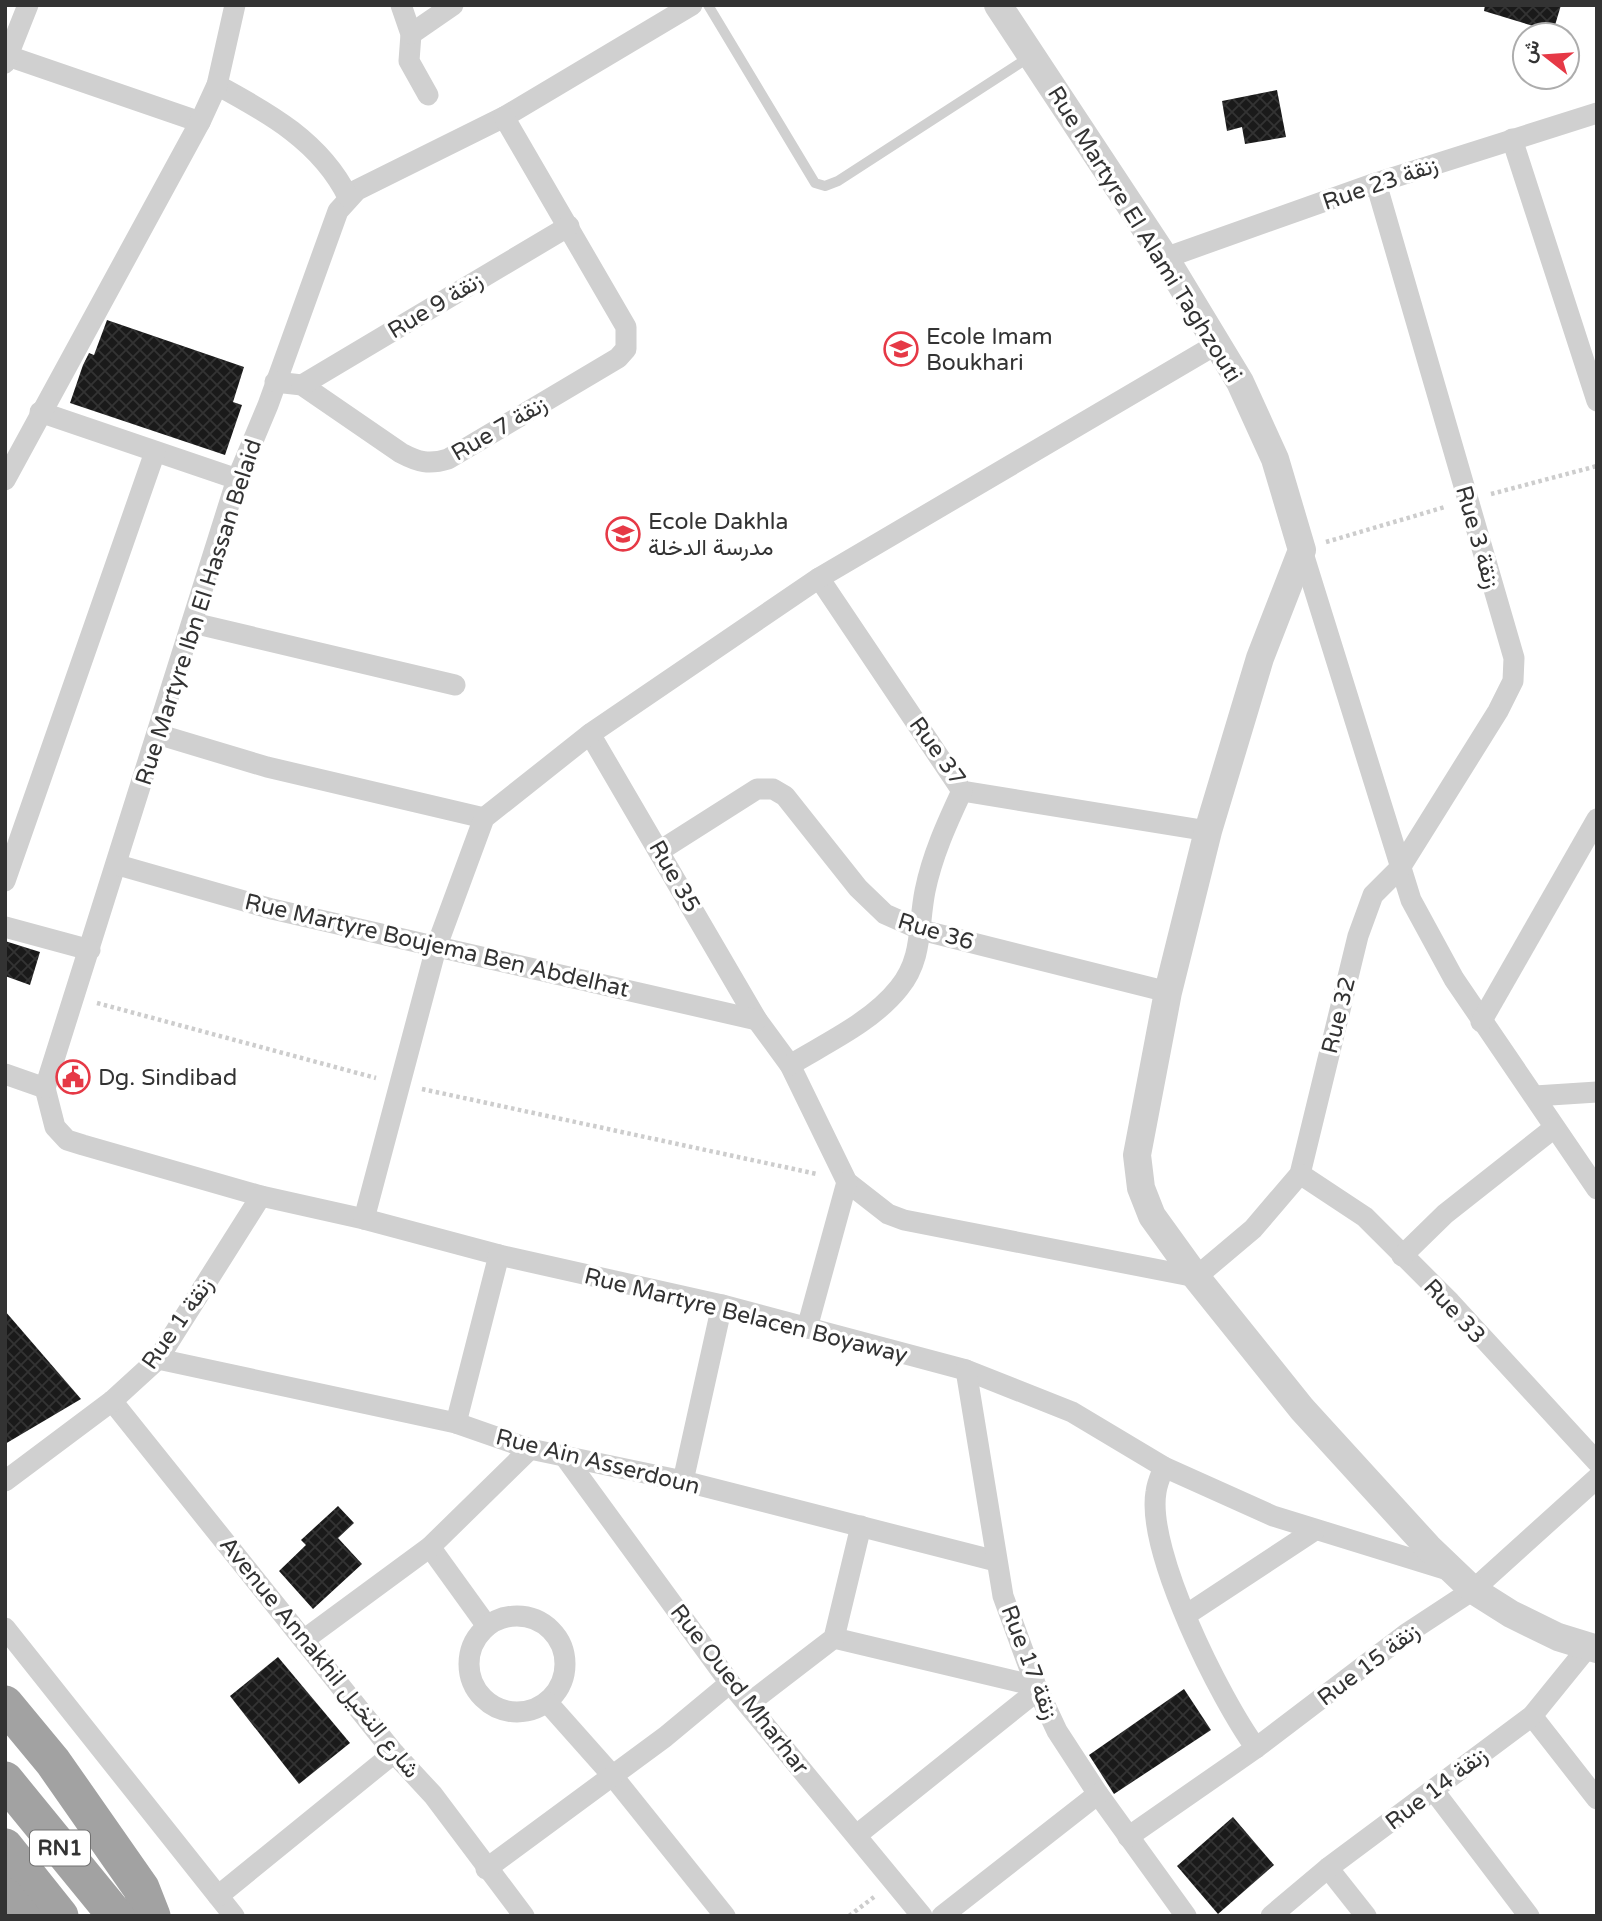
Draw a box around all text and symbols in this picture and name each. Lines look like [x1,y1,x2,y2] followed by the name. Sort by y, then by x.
[1511,21,1581,91] north arrow
[1517,37,1545,65] text: ش
[1041,81,1247,388] street label: Rue Martyre El Alami Taghzouti
[1319,151,1442,217] street label: Rue 23 زنقة
[383,267,488,345] street label: Rue 9 زنقة
[926,323,1053,377] place label: Ecole Imam Boukhari
[882,330,920,368] school or university icon: Ecole Imam Boukhari
[447,390,552,468] street label: Rue 7 زنقة
[130,436,268,789] street label: Rue Martyre Ibn El Hassan Belaid
[1449,482,1505,592] street label: Rue 3 زنقة
[648,508,788,562] place label: Ecole Dakhla مدرسة الدخلة
[604,515,642,553] school or university icon: Ecole Dakhla مدرسة الدخلة
[903,712,972,791] street label: Rue 37
[642,836,706,917] street label: Rue 35
[242,888,632,1004] street label: Rue Martyre Boujema Ben Abdelhat
[894,907,977,957] street label: Rue 36
[1316,974,1362,1057] street label: Rue 32
[54,1058,92,1096] public building icon: Dg. Sindibad
[98,1064,237,1092] place label: Dg. Sindibad
[581,1262,910,1370] street label: Rue Martyre Belacen Boyaway
[136,1272,220,1375] street label: Rue 1 زنقة
[1417,1274,1491,1350] street label: Rue 33
[493,1423,703,1501] street label: Rue Ain Asserdoun
[212,1531,425,1785] street label: Avenue Annakhil شارع النخيل
[664,1599,815,1781] street label: Rue Oued Mharhar
[994,1601,1064,1724] street label: Rue 17 زنقة
[1312,1617,1425,1712] street label: Rue 15 زنقة
[1380,1741,1493,1836] street label: Rue 14 زنقة
[30,1830,90,1866] road number: RN1

